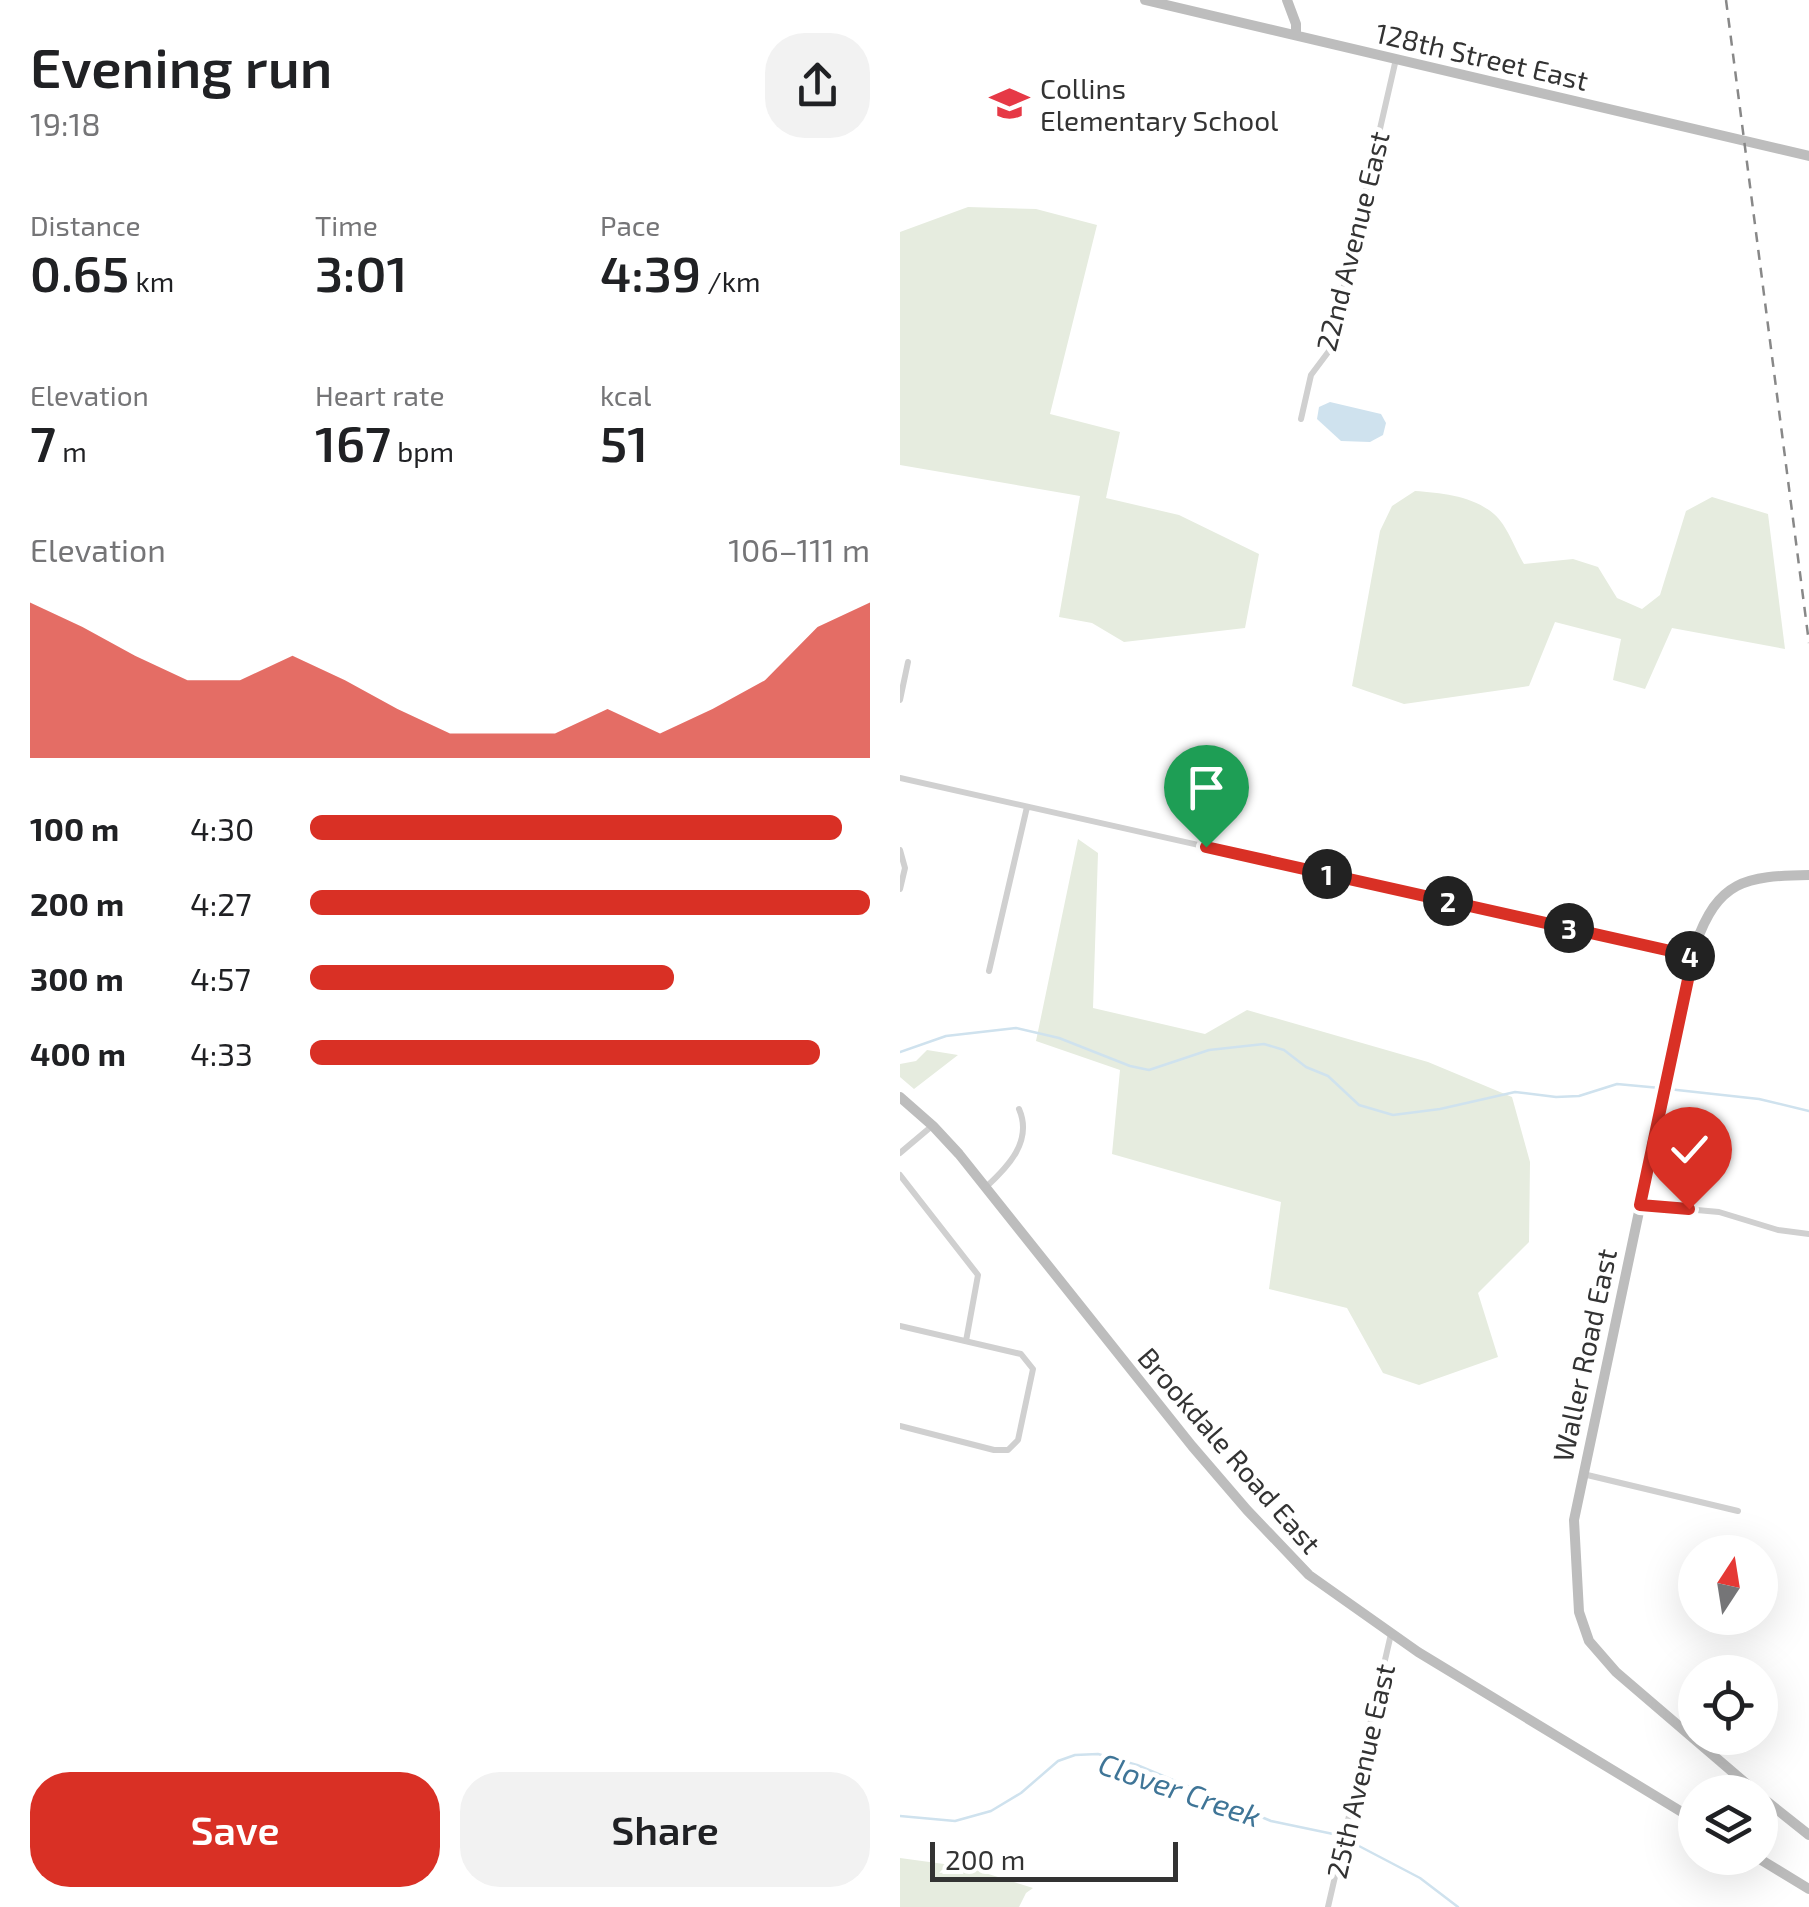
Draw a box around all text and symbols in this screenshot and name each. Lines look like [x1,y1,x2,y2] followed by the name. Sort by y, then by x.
[1372,15,1592,97] street label: 128th Street East
[30,33,332,99] text: Evening run
[765,33,870,138] button: share
[1040,71,1279,137] place label: Collins Elementary School
[989,83,1031,125] school or university icon: Collins Elementary School
[30,104,101,142] text: 19:18
[1308,128,1396,354] street label: 22nd Avenue East
[30,208,141,242] text: Distance
[315,208,378,242] text: Time
[600,208,660,242] text: Pace
[30,242,129,302] text: 0.65
[315,242,407,302] text: 3:01
[600,242,701,302] text: 4:39
[129,264,174,298] text: km
[701,264,761,298] text: /km
[30,378,149,412] text: Elevation
[315,378,445,412] text: Heart rate
[600,378,651,412] text: kcal
[30,412,56,472] text: 7
[315,412,391,472] text: 167
[600,412,648,472] text: 51
[56,434,87,468] text: m
[391,434,454,468] text: bpm
[30,530,166,568] text: Elevation
[728,530,870,568] text: 106–111 m
[1164,745,1249,848] pin
[1179,760,1234,815] icon: arrive
[30,809,119,847] text: 100 m
[190,809,254,847] text: 4:30
[1302,849,1352,899] pin: 1
[1321,857,1333,891] text: 1
[1423,876,1473,926] pin: 2
[30,884,124,922] text: 200 m
[190,884,252,922] text: 4:27
[1440,884,1456,918] text: 2
[1544,903,1594,953] pin: 3
[1561,911,1577,945] text: 3
[1665,931,1715,981] pin: 4
[1681,939,1699,973] text: 4
[30,959,124,997] text: 300 m
[190,959,251,997] text: 4:57
[30,1034,126,1072] text: 400 m
[190,1034,253,1072] text: 4:33
[1647,1107,1732,1210] pin
[1662,1122,1717,1177] icon: check
[1545,1245,1623,1465] street label: Waller Road East
[1131,1340,1329,1560] street label: Brookdale Road East
[1678,1535,1778,1635] north arrow
[1678,1535,1778,1875] map controls
[1678,1655,1778,1755] button: locate
[1319,1660,1401,1882] street label: 25th Avenue East
[1094,1744,1266,1834] water label: Clover Creek
[30,1772,440,1887] button: Save
[460,1772,870,1887] button: Share
[1678,1775,1778,1875] button: layers
[930,1837,1178,1882] scale bar
[945,1842,1025,1876] text: 200 m

